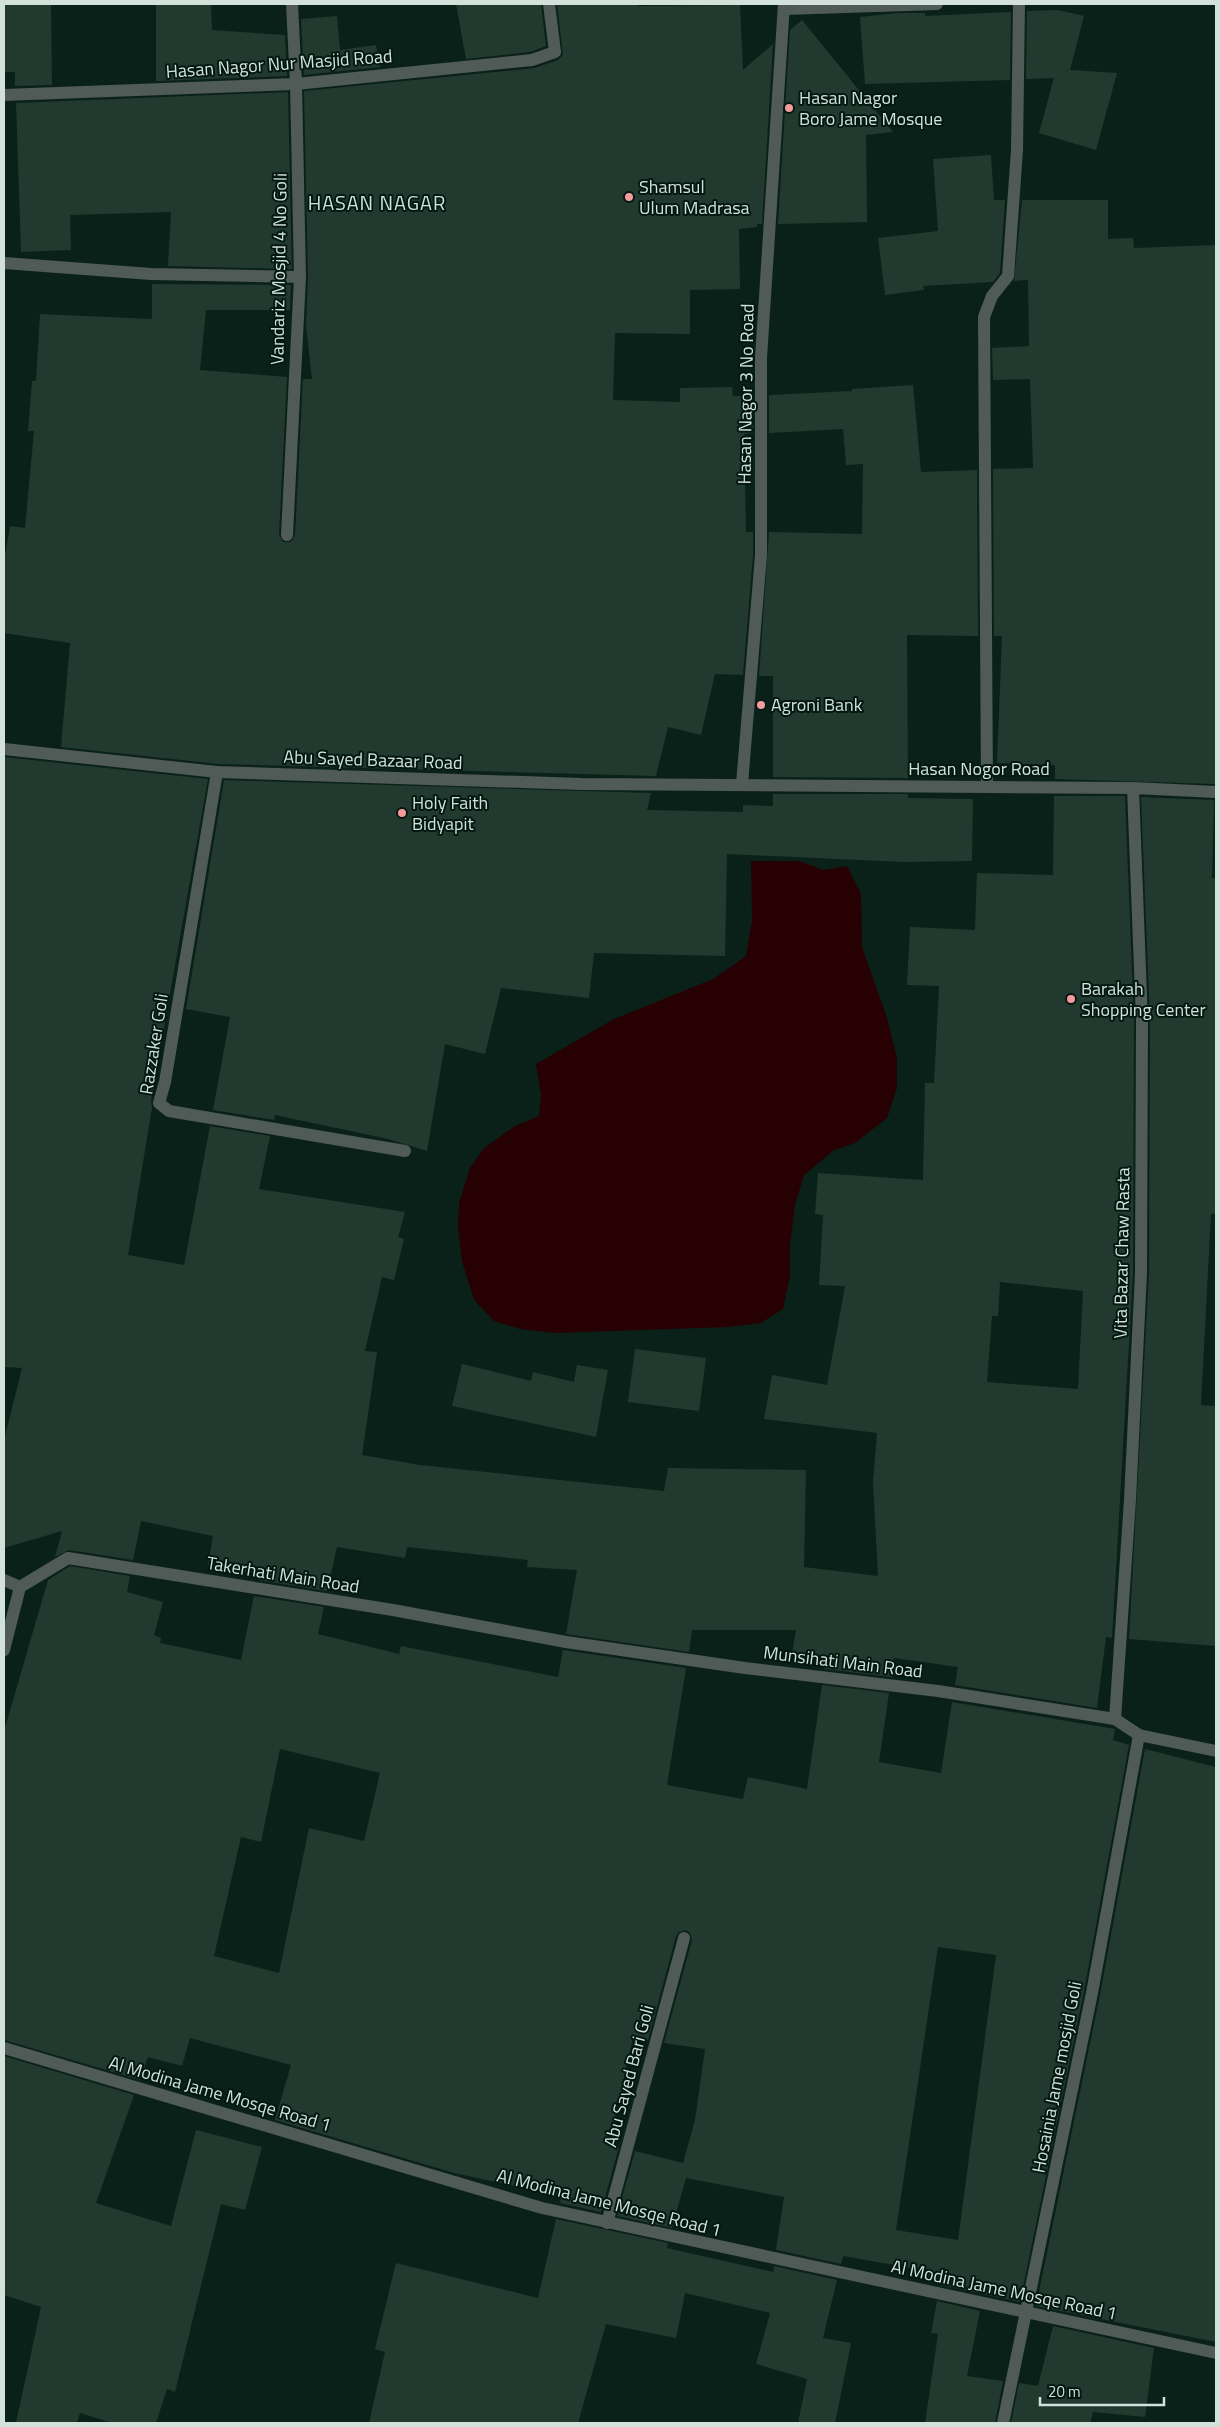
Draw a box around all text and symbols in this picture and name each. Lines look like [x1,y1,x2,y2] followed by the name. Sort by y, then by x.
[165,42,393,85] street label: Hasan Nagor Nur Masjid Road
[799,84,942,132] place label: Hasan Nagor Boro Jame Mosque
[783,102,795,114] marker: Hasan Nagor Boro Jame Mosque
[263,173,294,365] street label: Vandariz Mosjid 4 No Goli
[639,173,750,221] place label: Shamsul Ulum Madrasa
[308,187,446,218] district label: HASAN NAGAR
[623,191,635,203] marker: Shamsul Ulum Madrasa
[730,303,761,485] street label: Hasan Nagor 3 No Road
[771,691,863,718] place label: Agroni Bank
[755,699,767,711] marker: Agroni Bank
[283,743,463,776] street label: Abu Sayed Bazaar Road
[908,755,1050,782] street label: Hasan Nogor Road
[412,789,488,837] place label: Holy Faith Bidyapit
[396,807,408,819] marker: Holy Faith Bidyapit
[1081,975,1206,1023] place label: Barakah Shopping Center
[132,991,175,1096] street label: Razzaker Goli
[1065,993,1077,1005] marker: Barakah Shopping Center
[1107,1167,1136,1339] street label: Vita Bazar Chaw Rasta
[205,1549,361,1600] street label: Takerhati Main Road
[762,1638,924,1685] street label: Munsihati Main Road
[1025,1979,1088,2175] street label: Hosainia Jame mosjid Goli
[597,2002,661,2150] street label: Abu Sayed Bari Goli
[106,2049,335,2138] street label: Al Modina Jame Mosqe Road 1
[494,2162,724,2243] street label: Al Modina Jame Mosqe Road 1
[889,2252,1120,2327] street label: Al Modina Jame Mosqe Road 1
[1040,2374,1164,2406] scale bar
[1048,2380,1081,2403] text: 20 m

